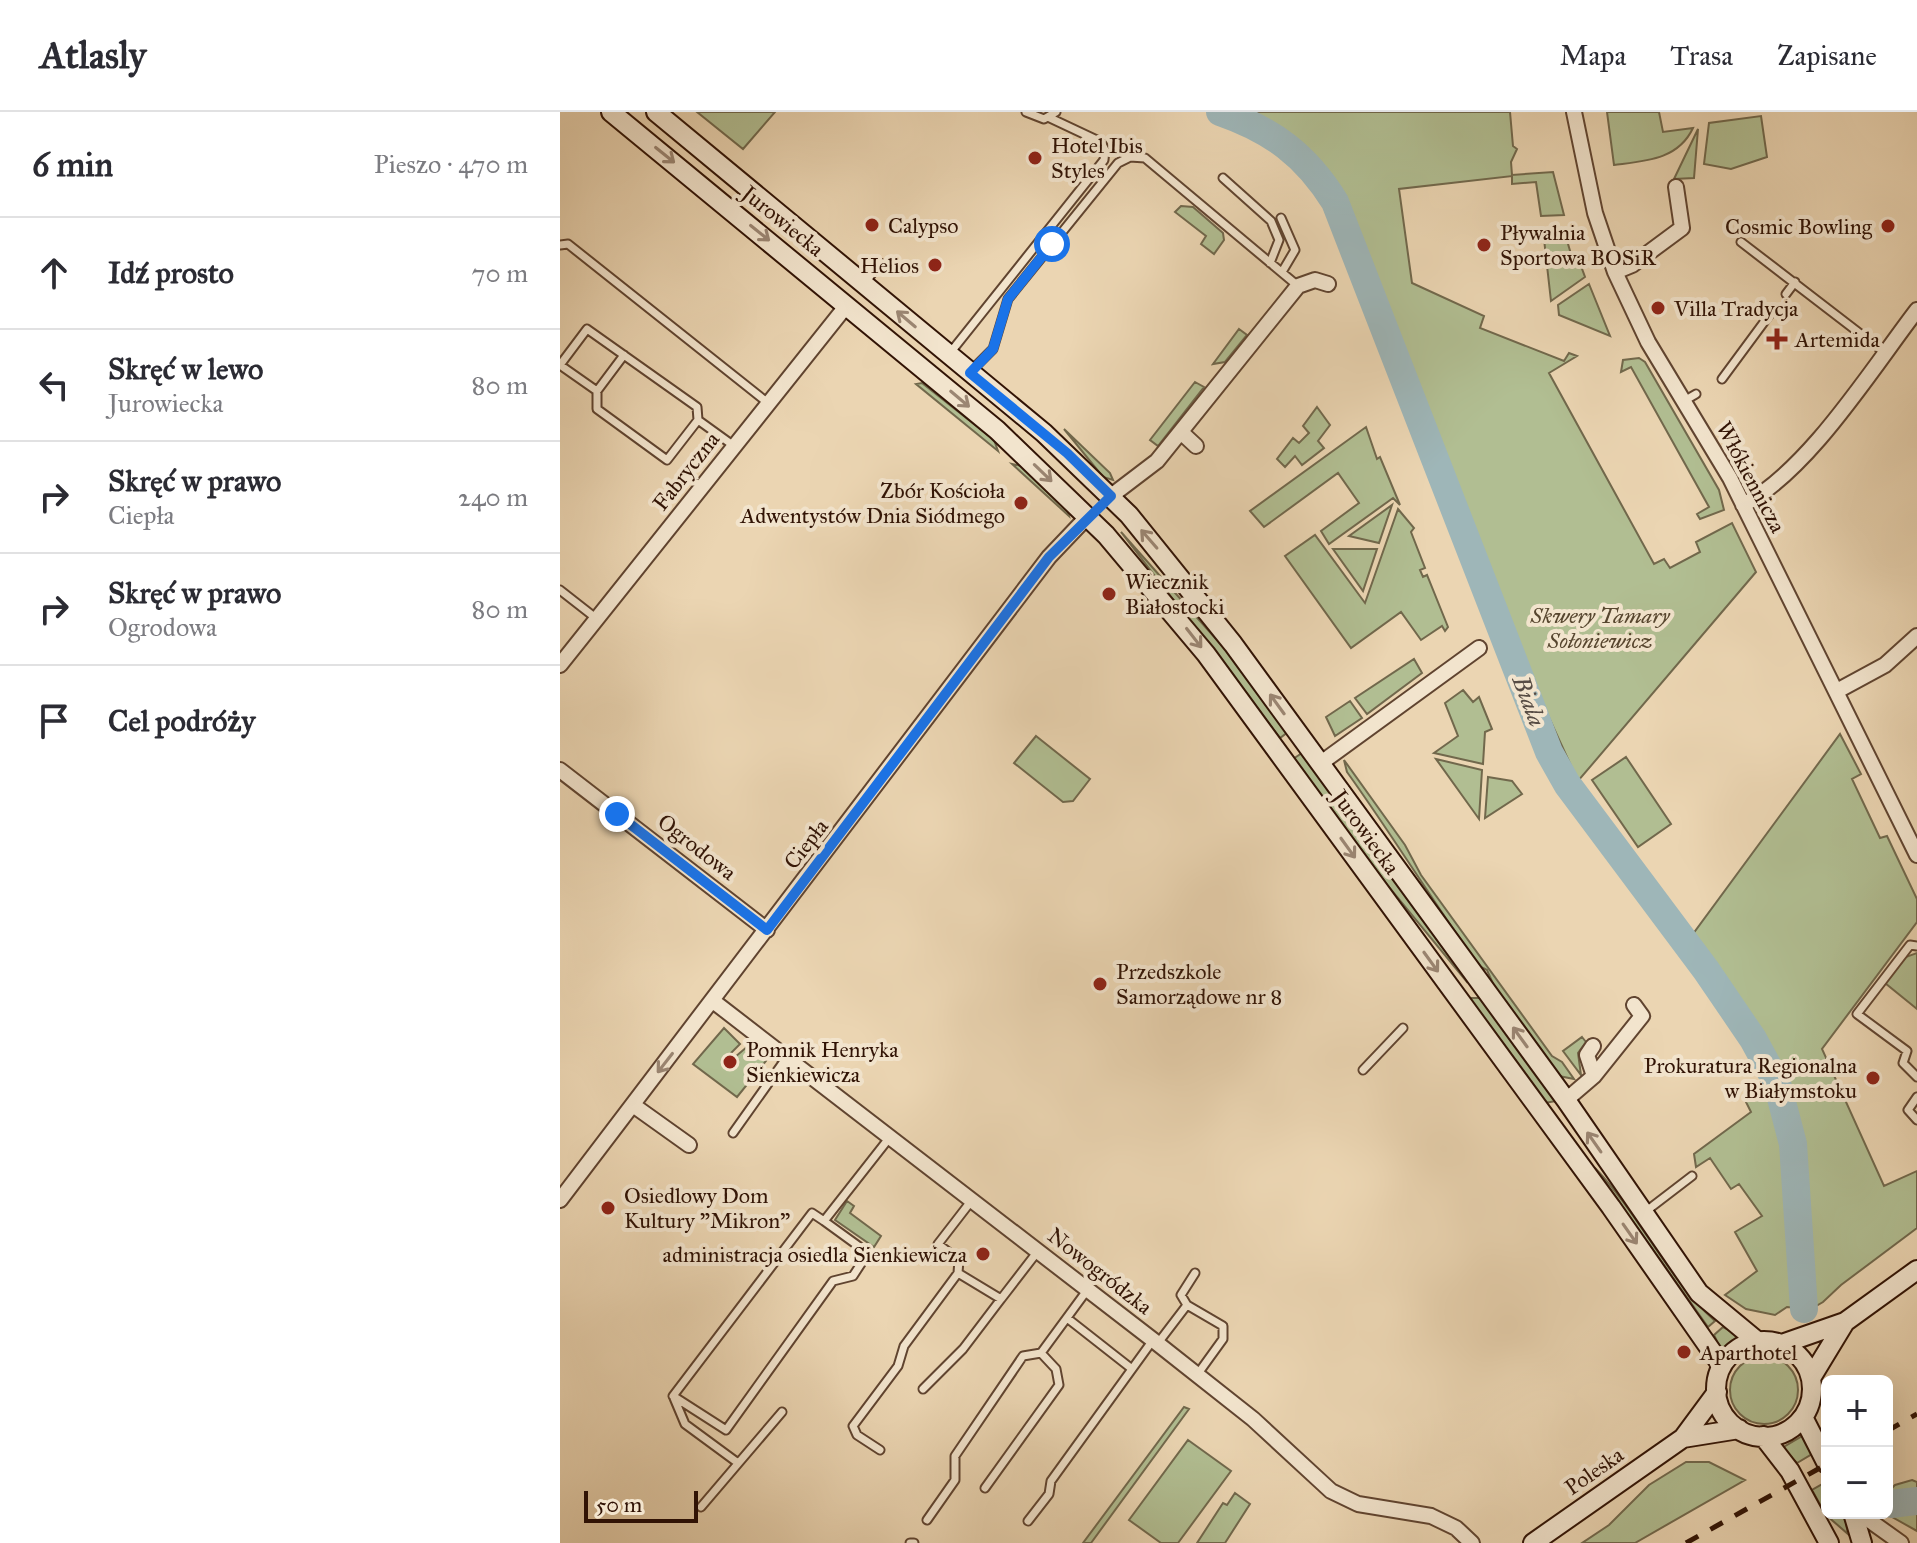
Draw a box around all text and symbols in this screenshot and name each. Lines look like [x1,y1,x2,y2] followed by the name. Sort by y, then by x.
[40,32,146,78] text: Atlasly
[1560,38,1626,73] text: Mapa
[1670,38,1733,73] text: Trasa
[1777,38,1877,73] text: Zapisane
[1051,132,1143,184] place label: Hotel Ibis Styles
[32,144,113,185] text: 6 min
[654,146,675,164] one-way arrow
[374,148,528,180] text: Pieszo · 470 m
[1026,149,1044,167] marker: Hotel Ibis Styles
[735,178,830,263] street label: Jurowiecka
[888,212,959,239] place label: Calypso
[1725,213,1873,240] place label: Cosmic Bowling
[863,216,881,234] marker: Calypso
[1879,217,1897,235] marker: Cosmic Bowling
[1500,219,1656,271] place label: Pływalnia Sportowa BOSiR
[749,225,770,242] one-way arrow
[1034,226,1070,262] route start
[1475,236,1493,254] marker: Pływalnia Sportowa BOSiR
[32,251,76,295] icon: ahead
[860,252,919,279] place label: Helios
[108,255,234,291] text: Idź prosto
[926,256,944,274] marker: Helios
[472,257,528,289] text: 70 m
[1673,295,1799,322] place label: Villa Tradycja
[1649,299,1667,317] marker: Villa Tradycja
[897,310,917,328] one-way arrow
[1794,326,1881,353] place label: Artemida
[1766,328,1788,350] marker: Artemida
[108,351,263,387] text: Skręć w lewo
[32,363,76,407] icon: left
[472,369,528,401] text: 80 m
[108,387,224,419] text: Jurowiecka
[949,390,970,408] one-way arrow
[1710,417,1792,538] street label: Włókiennicza
[647,426,726,516] street label: Fabryczna
[108,463,281,499] text: Skręć w prawo
[1033,463,1053,482] one-way arrow
[32,475,76,519] icon: right
[740,477,1006,529] place label: Zbór Kościoła Adwentystów Dnia Siódmego
[458,481,528,513] text: 240 m
[1012,494,1030,512] marker: Zbór Kościoła Adwentystów Dnia Siódmego
[108,499,174,531] text: Ciepła
[1141,530,1159,550] one-way arrow
[1125,568,1225,620] place label: Wiecznik Białostocki
[108,575,281,611] text: Skręć w prawo
[1100,585,1118,603] marker: Wiecznik Białostocki
[32,587,76,631] icon: right
[472,593,528,625] text: 80 m
[1529,602,1670,654] park label: Skwery Tamary Sołoniewicz
[108,611,217,643] text: Ogrodowa
[1186,627,1203,648] one-way arrow
[1505,670,1552,731] water label: Biala
[1269,693,1285,715] one-way arrow
[32,699,76,743] icon: arrive
[108,703,255,739] text: Cel podróży
[1325,783,1406,880] street label: Jurowiecka
[599,796,635,832] route end
[652,808,742,886] street label: Ogrodowa
[778,813,834,874] street label: Ciepła
[1340,837,1356,859] one-way arrow
[1423,950,1439,972] one-way arrow
[1116,958,1282,1010] place label: Przedszkole Samorządowe nr 8
[1091,975,1109,993] marker: Przedszkole Samorządowe nr 8
[1511,1027,1528,1049] one-way arrow
[746,1036,899,1088] place label: Pomnik Henryka Sienkiewicza
[657,1052,674,1073] one-way arrow
[1644,1052,1858,1104] place label: Prokuratura Regionalna w Białymstoku
[721,1053,739,1071] marker: Pomnik Henryka Sienkiewicza
[1864,1069,1882,1087] marker: Prokuratura Regionalna w Białymstoku
[1586,1131,1602,1153] one-way arrow
[624,1182,790,1234] place label: Osiedlowy Dom Kultury "Mikron"
[599,1199,617,1217] marker: Osiedlowy Dom Kultury "Mikron"
[1042,1222,1158,1321] street label: Nowogródzka
[1621,1223,1638,1244] one-way arrow
[663,1241,968,1268] place label: administracja osiedla Sienkiewicza
[974,1245,992,1263] marker: administracja osiedla Sienkiewicza
[1699,1339,1798,1366] place label: Aparthotel
[1675,1343,1693,1361] marker: Aparthotel
[1821,1375,1893,1519] map controls
[1821,1375,1893,1447] button: +
[1559,1441,1629,1501] street label: Poleska
[1821,1447,1893,1519] button: −
[584,1487,698,1523] scale bar
[596,1491,642,1518] text: 50 m

